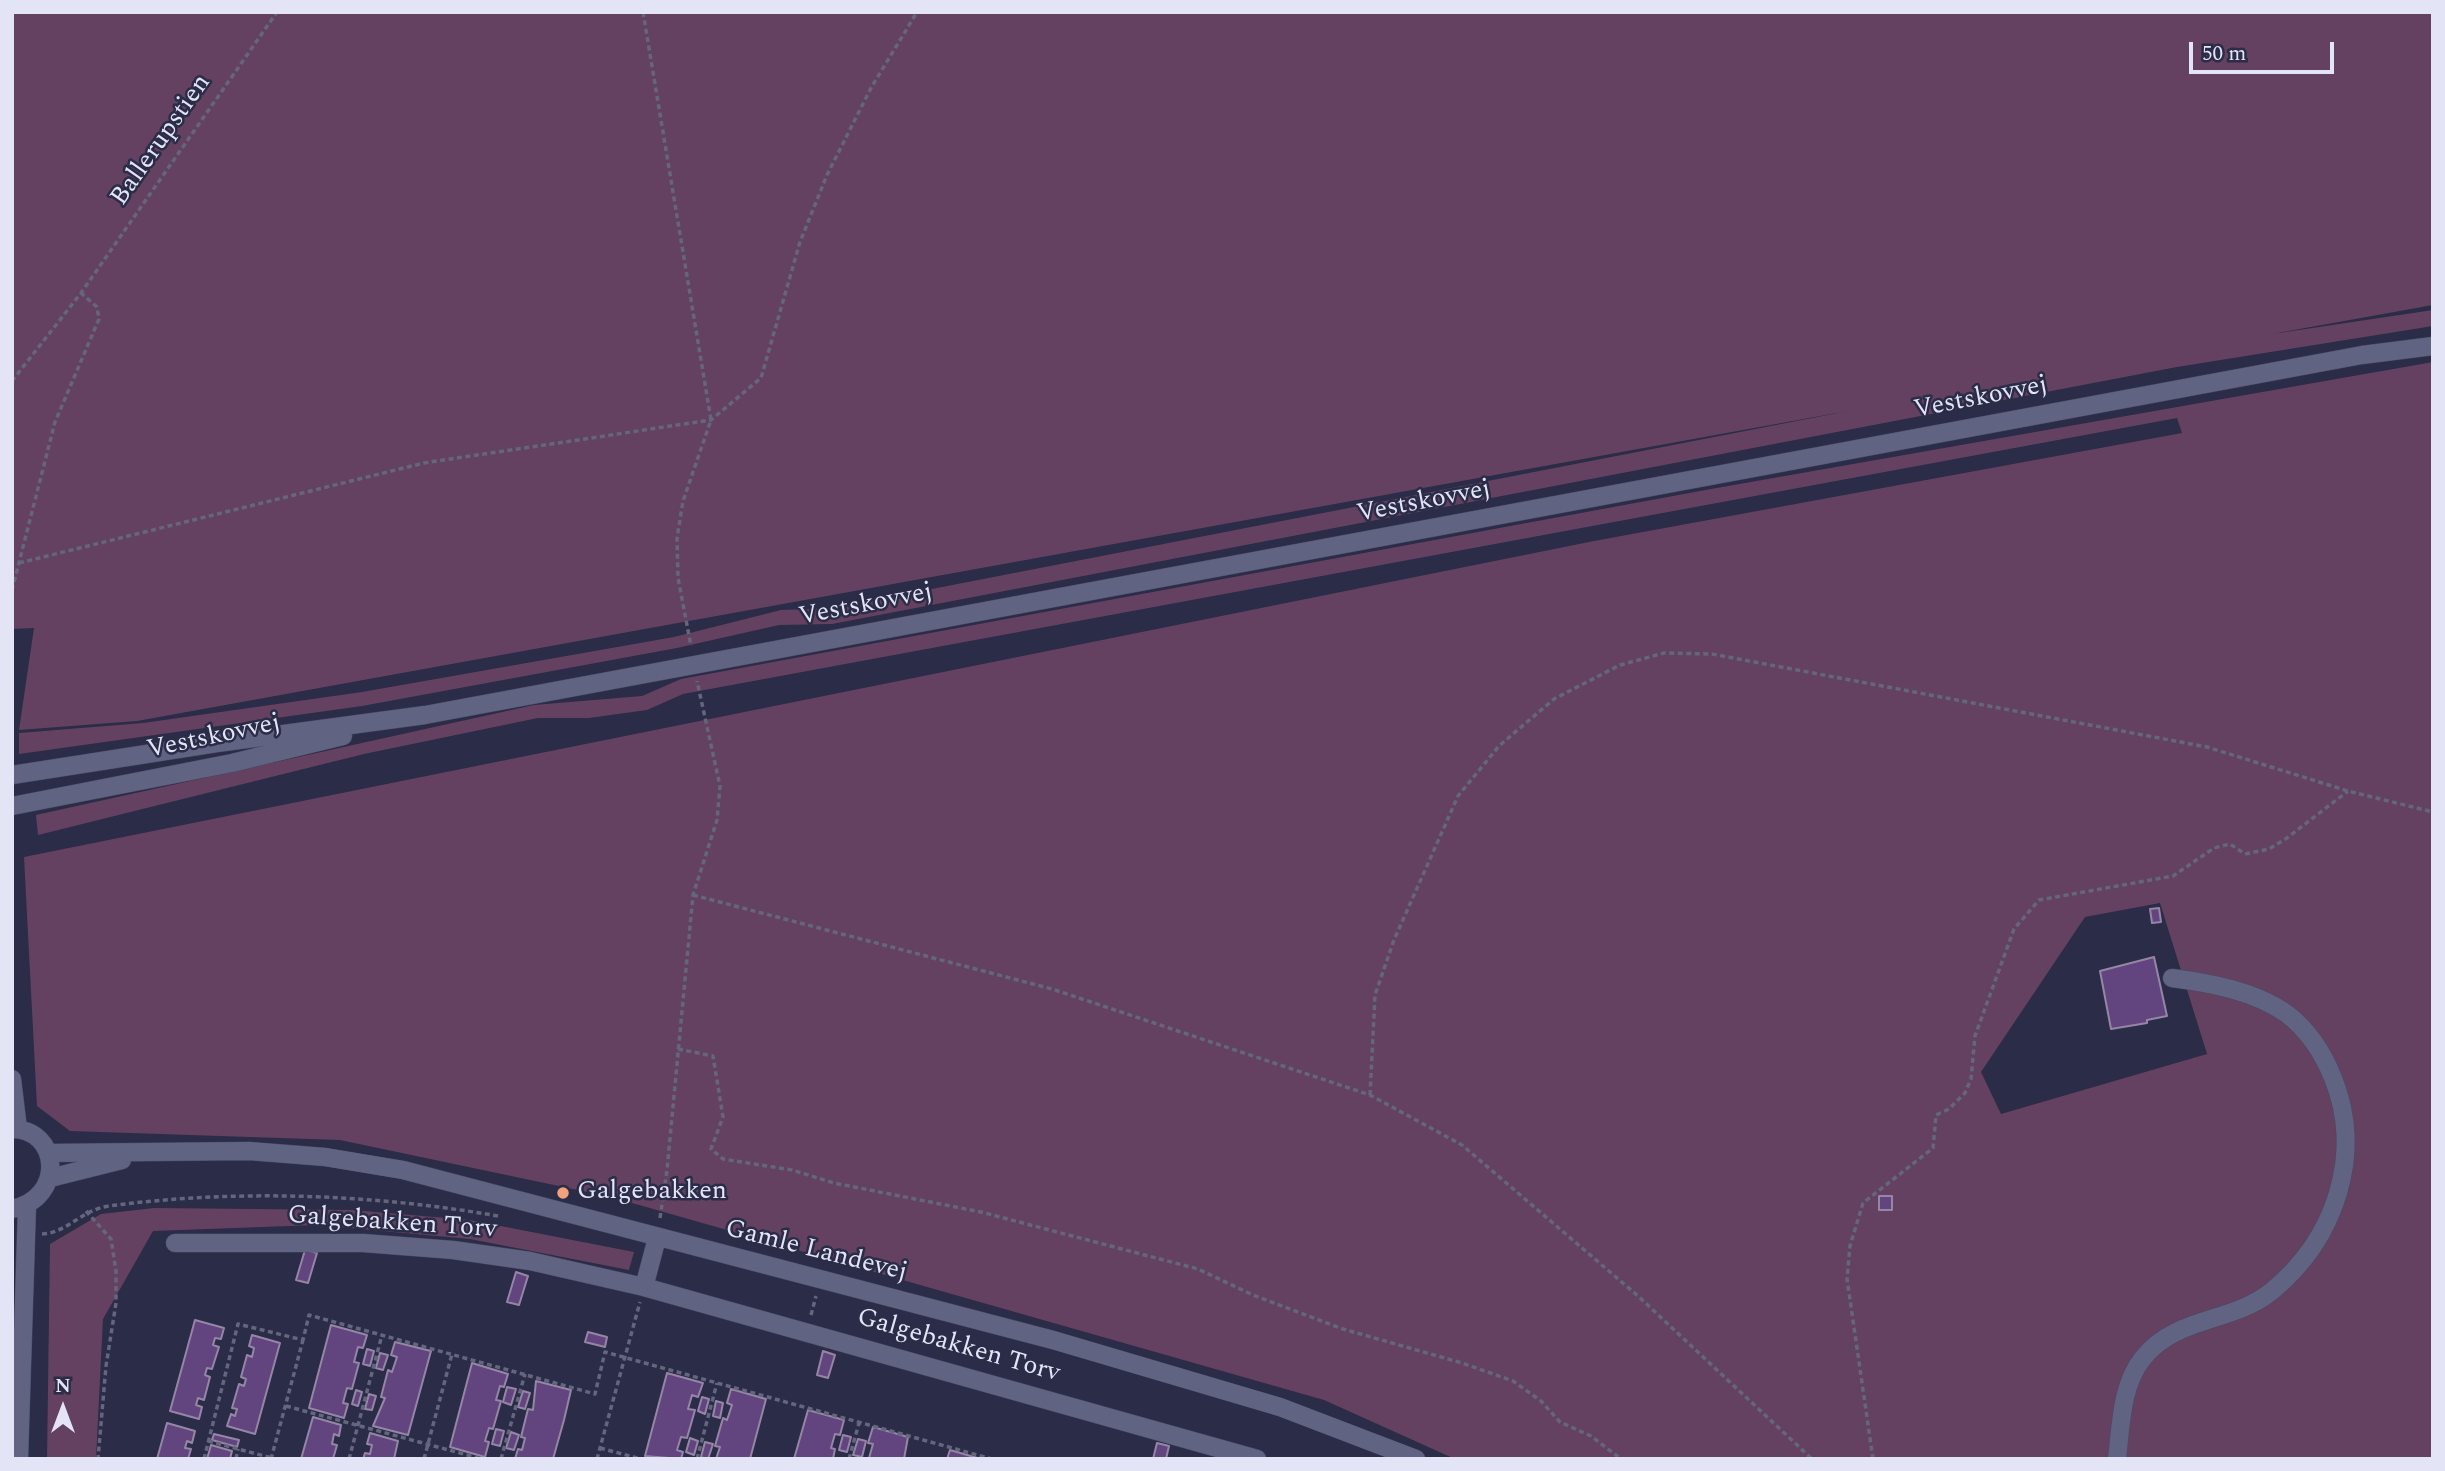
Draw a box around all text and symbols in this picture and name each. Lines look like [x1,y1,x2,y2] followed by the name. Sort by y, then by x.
[2193,28,2338,72] scale bar
[2202,38,2246,70] text: 50 m
[105,69,219,213] street label: Ballerupstien
[1911,371,2051,427] street label: Vestskovvej
[1354,475,1494,531] street label: Vestskovvej
[796,578,936,634] street label: Vestskovvej
[144,709,284,767] street label: Vestskovvej
[577,1177,727,1209] place label: Galgebakken
[555,1185,571,1201] marker: Galgebakken
[286,1201,498,1247] street label: Galgebakken Torv
[722,1214,910,1290] street label: Gamle Landevej
[853,1303,1063,1391] street label: Galgebakken Torv
[55,1372,71,1401] text: N
[28,1373,98,1443] north arrow

